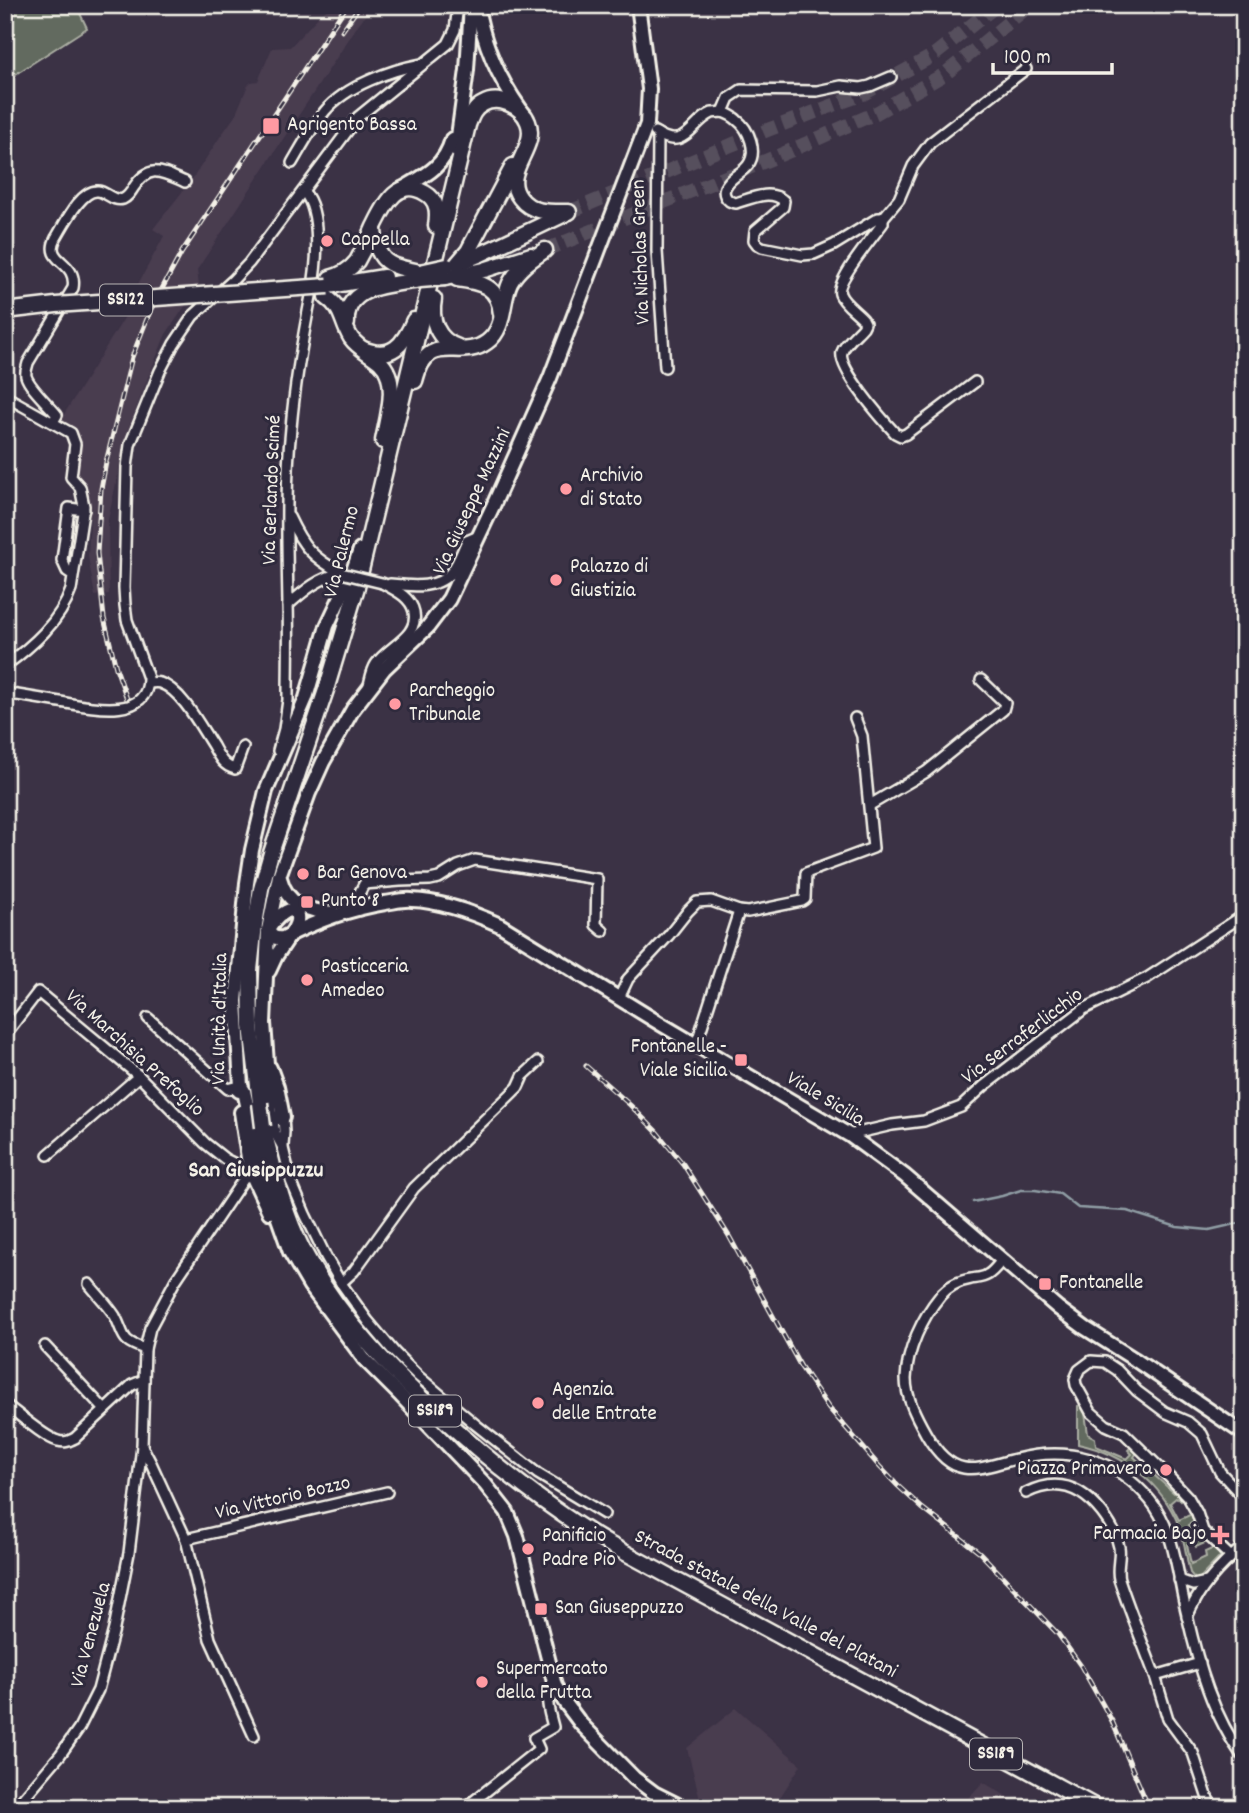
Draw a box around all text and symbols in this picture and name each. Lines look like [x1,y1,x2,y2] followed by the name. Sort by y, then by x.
[993,32,1112,76] scale bar
[1004,44,1051,74] text: 100 m
[287,111,418,141] place label: Agrigento Bassa
[261,116,281,136] marker: Agrigento Bassa
[624,179,660,325] street label: Via Nicholas Green
[341,226,411,256] place label: Cappella
[319,233,335,249] marker: Cappella
[100,284,152,316] road number: SS122
[255,415,291,565] street label: Via Gerlando Scimé
[426,423,520,580] street label: Via Giuseppe Mazzini
[580,462,643,516] place label: Archivio di Stato
[558,481,574,497] marker: Archivio di Stato
[317,503,369,601] street label: Via Palermo
[570,553,648,607] place label: Palazzo di Giustizia
[548,572,564,588] marker: Palazzo di Giustizia
[409,677,495,731] place label: Parcheggio Tribunale
[387,696,403,712] marker: Parcheggio Tribunale
[317,859,408,889] place label: Bar Genova
[295,866,311,882] marker: Bar Genova
[321,887,380,917] place label: Punto 8
[299,894,315,910] marker: Punto 8
[205,952,237,1085] street label: Via Unità d'Italia
[321,953,410,1007] place label: Pasticceria Amedeo
[299,972,315,988] marker: Pasticceria Amedeo
[956,981,1090,1093] street label: Via Serraferlicchio
[58,983,210,1125] street label: Via Marchisia Prefoglio
[631,1033,728,1087] place label: Fontanelle - Viale Sicilia
[733,1052,749,1068] marker: Fontanelle - Viale Sicilia
[780,1065,871,1136] street label: Viale Sicilia
[189,1155,324,1188] district label: San Giusippuzzu
[1059,1269,1143,1299] place label: Fontanelle
[1037,1276,1053,1292] marker: Fontanelle
[552,1376,657,1430] place label: Agenzia delle Entrate
[530,1395,546,1411] marker: Agenzia delle Entrate
[409,1396,461,1427] road number: SS189
[1017,1455,1153,1485] place label: Piazza Primavera
[1158,1462,1174,1478] marker: Piazza Primavera
[213,1469,353,1529] street label: Via Vittorio Bozzo
[1093,1520,1206,1550] place label: Farmacia Bajo
[542,1522,616,1576] place label: Panificio Padre Pio
[628,1523,902,1687] street label: Strada statale della Valle del Platani
[1212,1527,1228,1543] marker: Farmacia Bajo
[520,1541,536,1557] marker: Panificio Padre Pio
[64,1578,121,1691] street label: Via Venezuela
[555,1594,684,1624] place label: San Giuseppuzzo
[533,1601,549,1617] marker: San Giuseppuzzo
[496,1655,608,1709] place label: Supermercato della Frutta
[474,1674,490,1690] marker: Supermercato della Frutta
[970,1738,1022,1770] road number: SS189

